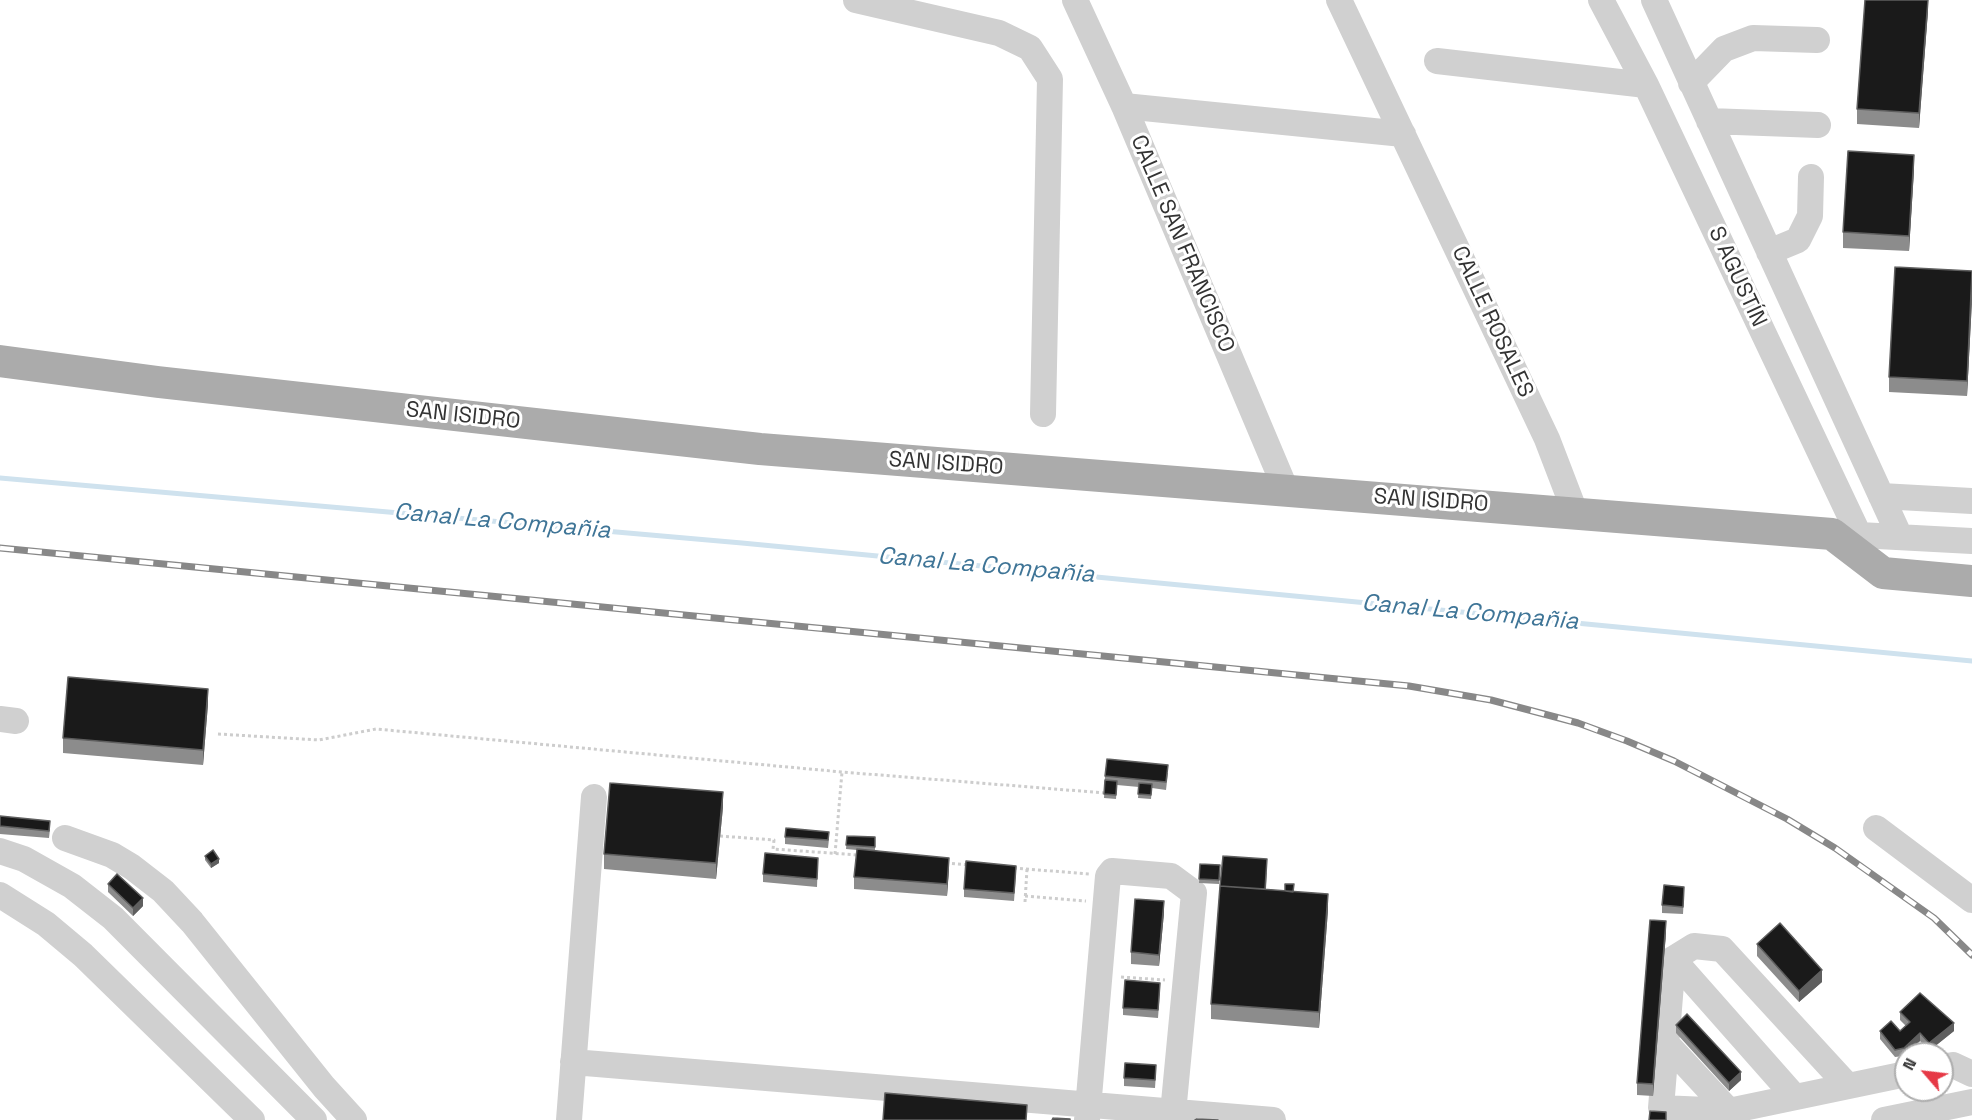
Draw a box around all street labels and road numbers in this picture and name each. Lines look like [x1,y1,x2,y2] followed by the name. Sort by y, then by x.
[1124,131,1240,357] street label: CALLE SAN FRANCISCO
[1702,223,1772,331] street label: S AGUSTÍN
[1445,242,1539,402] street label: CALLE ROSALES
[404,397,522,435] street label: SAN ISIDRO
[888,447,1004,481] street label: SAN ISIDRO
[1373,484,1489,518] street label: SAN ISIDRO

